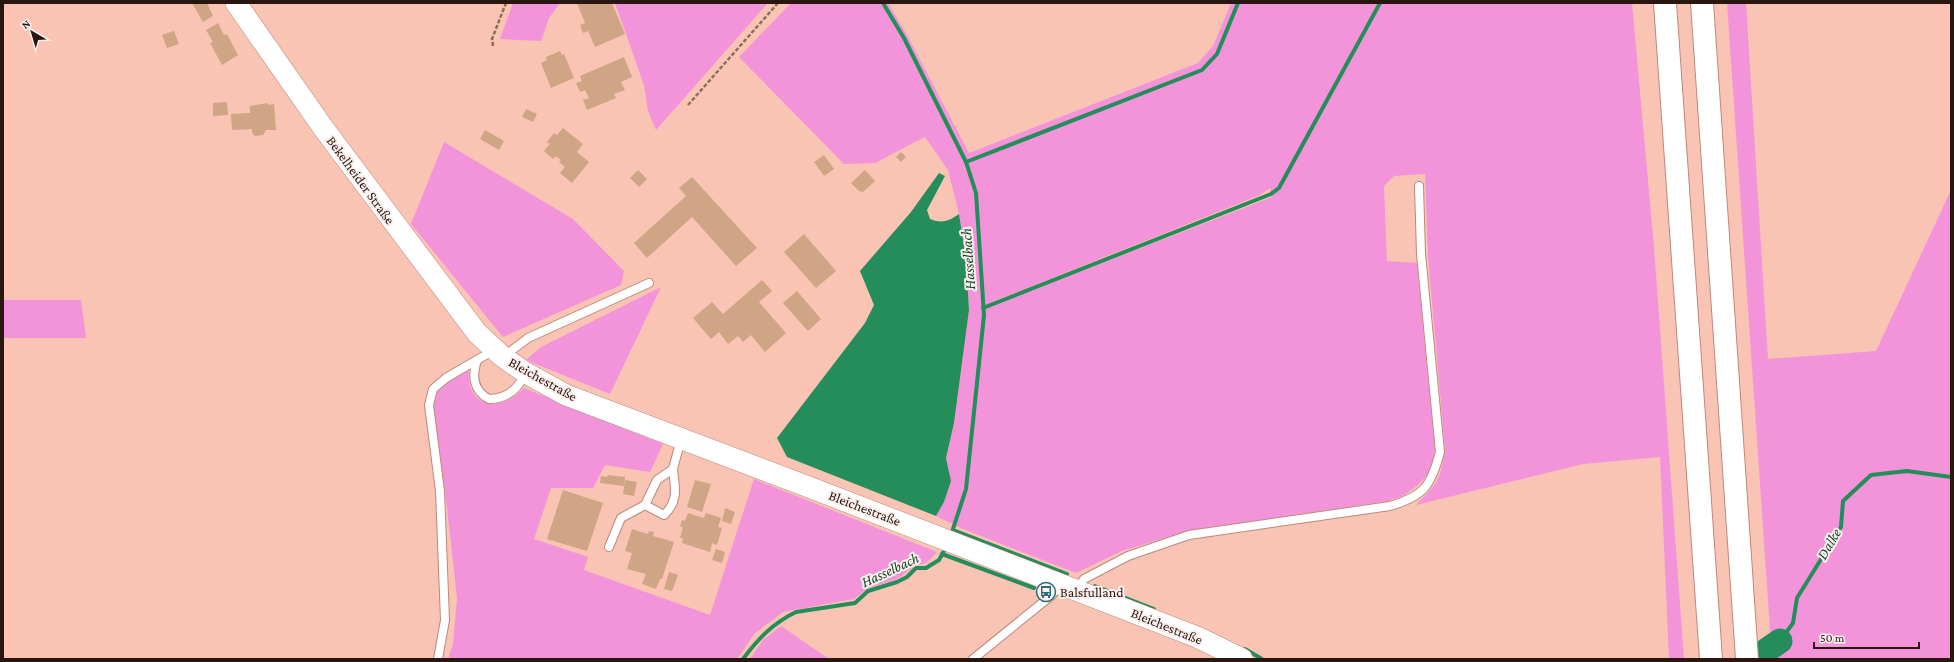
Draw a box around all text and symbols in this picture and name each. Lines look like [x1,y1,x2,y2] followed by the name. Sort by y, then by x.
[12,12,52,52] north arrow
[19,17,33,31] text: N
[324,133,398,227] street label: Bekelheider Straße
[958,228,978,290] water label: Hasselbach
[506,354,580,404] street label: Bleichestraße
[827,487,903,529] street label: Bleichestraße
[1814,526,1844,562] water label: Dalke
[859,550,921,590] water label: Hasselbach
[1035,581,1057,603] bus stop icon: Balsfulland
[1060,584,1124,600] place label: Balsfulland
[1129,604,1205,648] street label: Bleichestraße
[1814,624,1919,650] scale bar
[1820,631,1845,645] text: 50 m

